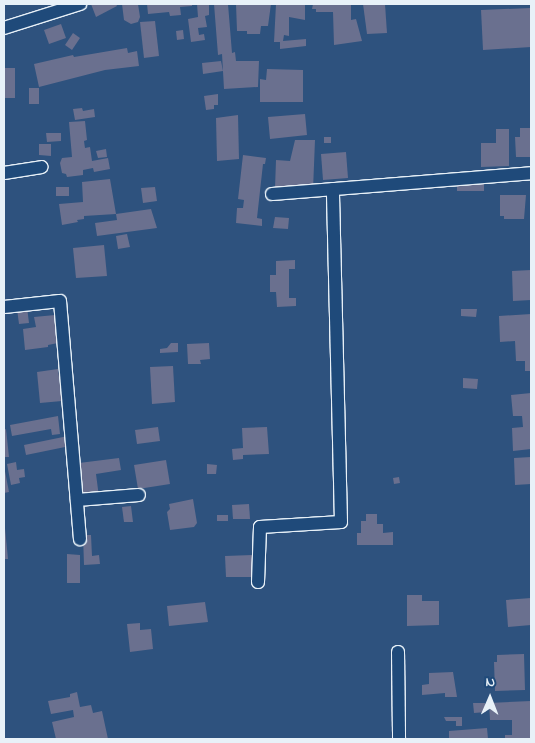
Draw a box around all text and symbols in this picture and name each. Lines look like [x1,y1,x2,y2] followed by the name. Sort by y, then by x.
[485,672,495,693] text: N
[465,673,515,723] north arrow

